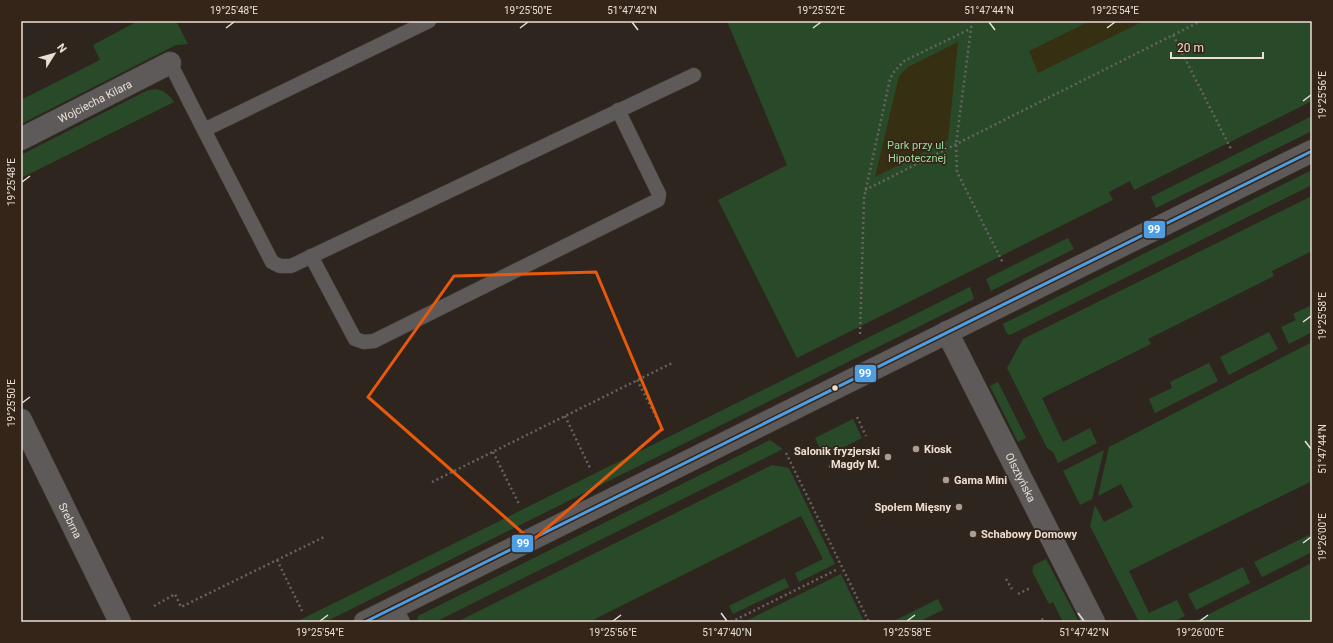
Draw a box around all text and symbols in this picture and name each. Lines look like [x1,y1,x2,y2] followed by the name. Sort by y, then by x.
[210,5,258,16] text: 19°25'48"E
[504,5,552,16] text: 19°25'50"E
[607,5,657,16] text: 51°47'42"N
[797,5,845,16] text: 19°25'52"E
[964,5,1014,16] text: 51°47'44"N
[1091,5,1139,16] text: 19°25'54"E
[34,34,74,74] north arrow
[1171,34,1263,60] scale bar
[54,41,69,55] text: N
[1177,41,1204,55] text: 20 m
[1317,71,1328,119] text: 19°25'56"E
[56,78,134,126] street label: Wojciecha Kilara
[887,139,947,165] park label: Park przy ul. Hipotecznej
[6,158,17,206] text: 19°25'48"E
[1143,220,1166,239] line badge: 99
[1148,223,1160,236] text: 99
[1317,292,1328,340] text: 19°25'58"E
[854,364,877,383] line badge: 99
[859,367,871,380] text: 99
[6,379,17,427] text: 19°25'50"E
[830,383,840,393] unlabelled marker
[1317,424,1328,474] text: 51°47'44"N
[924,443,952,456] place label: Kiosk
[911,444,921,454] marker: Kiosk
[794,445,880,471] place label: Salonik fryzjerski Magdy M.
[1002,451,1038,504] street label: Olsztyńska
[883,452,893,462] marker: Salonik fryzjerski Magdy M.
[954,474,1007,487] place label: Gama Mini
[941,475,951,485] marker: Gama Mini
[56,501,84,541] street label: Srebrna
[874,501,951,514] place label: Społem Mięsny
[954,502,964,512] marker: Społem Mięsny
[1317,513,1328,561] text: 19°26'00"E
[981,528,1077,541] place label: Schabowy Domowy
[968,529,978,539] marker: Schabowy Domowy
[511,534,534,553] line badge: 99
[517,537,529,550] text: 99
[296,627,344,638] text: 19°25'54"E
[589,627,637,638] text: 19°25'56"E
[702,627,752,638] text: 51°47'40"N
[883,627,931,638] text: 19°25'58"E
[1059,627,1109,638] text: 51°47'42"N
[1176,627,1224,638] text: 19°26'00"E

